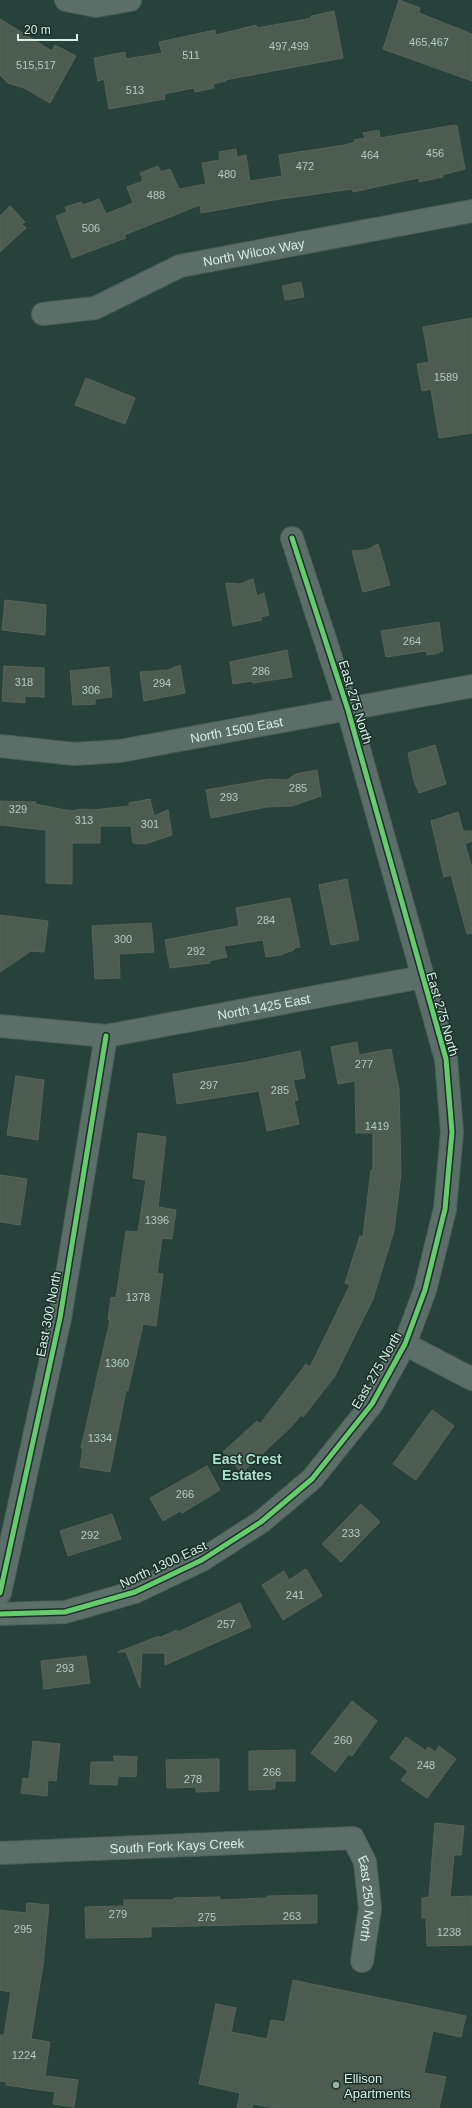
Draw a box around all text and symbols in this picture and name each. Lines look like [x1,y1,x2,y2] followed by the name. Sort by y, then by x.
[18,16,77,42] scale bar
[24,23,51,37] text: 20 m
[409,36,449,48] house number: 465,467
[269,40,309,52] house number: 497,499
[182,49,200,61] house number: 511
[16,59,56,71] house number: 515,517
[126,84,144,96] house number: 513
[426,147,444,159] house number: 456
[361,149,379,161] house number: 464
[296,160,314,172] house number: 472
[218,168,236,180] house number: 480
[147,189,165,201] house number: 488
[82,222,100,234] house number: 506
[202,236,306,270] street label: North Wilcox Way
[434,371,458,383] house number: 1589
[403,635,421,647] house number: 264
[336,658,375,746] street label: East 275 North
[252,665,270,677] house number: 286
[15,676,33,688] house number: 318
[153,677,171,689] house number: 294
[82,684,100,696] house number: 306
[189,714,285,746] street label: North 1500 East
[289,782,307,794] house number: 285
[220,791,238,803] house number: 293
[9,803,27,815] house number: 329
[75,814,93,826] house number: 313
[141,818,159,830] house number: 301
[257,914,275,926] house number: 284
[114,933,132,945] house number: 300
[187,945,205,957] house number: 292
[423,970,462,1058] street label: East 275 North
[216,991,312,1023] street label: North 1425 East
[355,1058,373,1070] house number: 277
[200,1079,218,1091] house number: 297
[271,1084,289,1096] house number: 285
[365,1120,389,1132] house number: 1419
[145,1214,169,1226] house number: 1396
[33,1270,64,1358] street label: East 300 North
[126,1291,150,1303] house number: 1378
[348,1329,405,1412] street label: East 275 North
[105,1357,129,1369] house number: 1360
[88,1432,112,1444] house number: 1334
[212,1451,282,1483] district label: East Crest Estates
[176,1488,194,1500] house number: 266
[342,1527,360,1539] house number: 233
[81,1529,99,1541] house number: 292
[117,1538,209,1591] street label: North 1300 East
[286,1589,304,1601] house number: 241
[217,1618,235,1630] house number: 257
[56,1662,74,1674] house number: 293
[334,1734,352,1746] house number: 260
[417,1759,435,1771] house number: 248
[263,1766,281,1778] house number: 266
[184,1773,202,1785] house number: 278
[109,1836,245,1856] street label: South Fork Kays Creek
[355,1853,377,1943] street label: East 250 North
[109,1908,127,1920] house number: 279
[283,1910,301,1922] house number: 263
[198,1911,216,1923] house number: 275
[14,1923,32,1935] house number: 295
[437,1926,461,1938] house number: 1238
[12,2049,36,2061] house number: 1224
[344,2071,411,2101] place label: Ellison Apartments
[331,2080,341,2090] marker: Ellison Apartments

